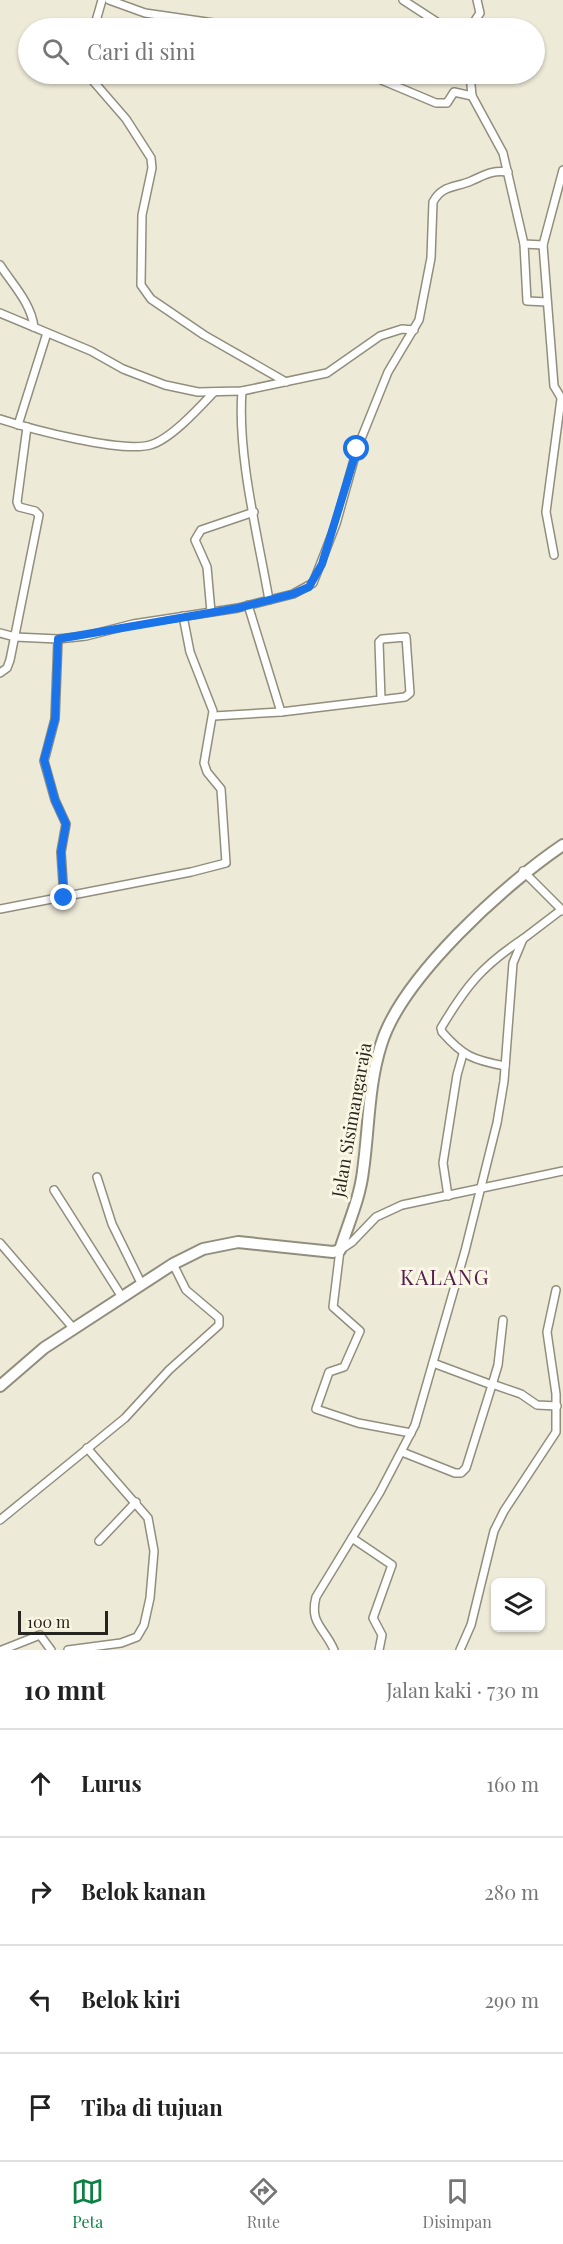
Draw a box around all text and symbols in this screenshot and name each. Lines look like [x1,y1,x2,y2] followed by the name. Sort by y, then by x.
[18,18,545,84] search box
[39,35,72,68] icon: search
[87,36,195,66] text: Cari di sini
[343,435,369,461] route start
[50,884,76,910] route end
[325,1041,376,1200] street label: Jalan Sisimangaraja
[400,1262,490,1290] district label: KALANG
[491,1578,545,1632] map controls
[491,1578,545,1632] button: layers
[18,1608,108,1636] scale bar
[27,1611,70,1632] text: 100 m
[24,1672,105,1707] text: 10 mnt
[386,1676,539,1703] text: Jalan kaki · 730 m
[24,1767,57,1800] icon: ahead
[81,1768,142,1798] text: Lurus
[487,1770,539,1797] text: 160 m
[24,1875,57,1908] icon: right
[81,1876,206,1906] text: Belok kanan
[484,1878,539,1905] text: 280 m
[24,1983,57,2016] icon: left
[81,1984,180,2014] text: Belok kiri
[485,1986,539,2013] text: 290 m
[24,2091,57,2124] icon: arrive
[81,2092,223,2122] text: Tiba di tujuan
[71,2175,104,2232] tab: Peta
[247,2175,280,2232] tab: Rute
[423,2175,492,2232] tab: Disimpan

